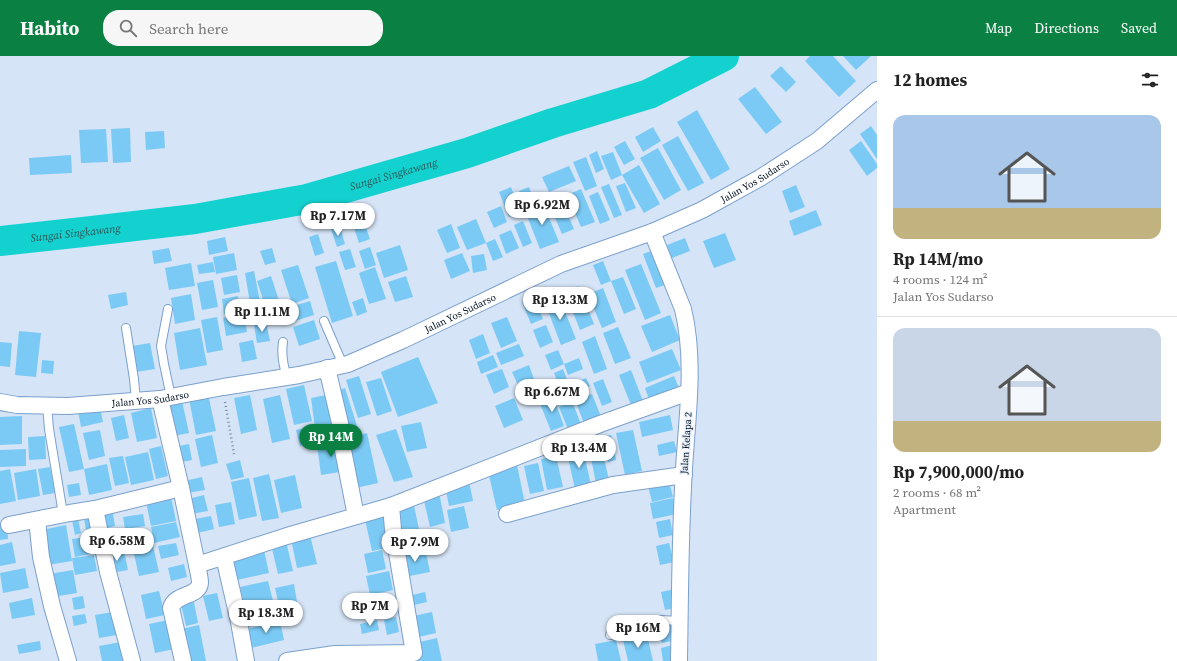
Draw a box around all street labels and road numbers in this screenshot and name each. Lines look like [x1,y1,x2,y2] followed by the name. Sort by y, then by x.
[717,154,792,206] street label: Jalan Yos Sudarso
[421,290,498,336] street label: Jalan Yos Sudarso
[110,387,190,409] street label: Jalan Yos Sudarso
[677,411,695,476] street label: Jalan Kelapa 2

